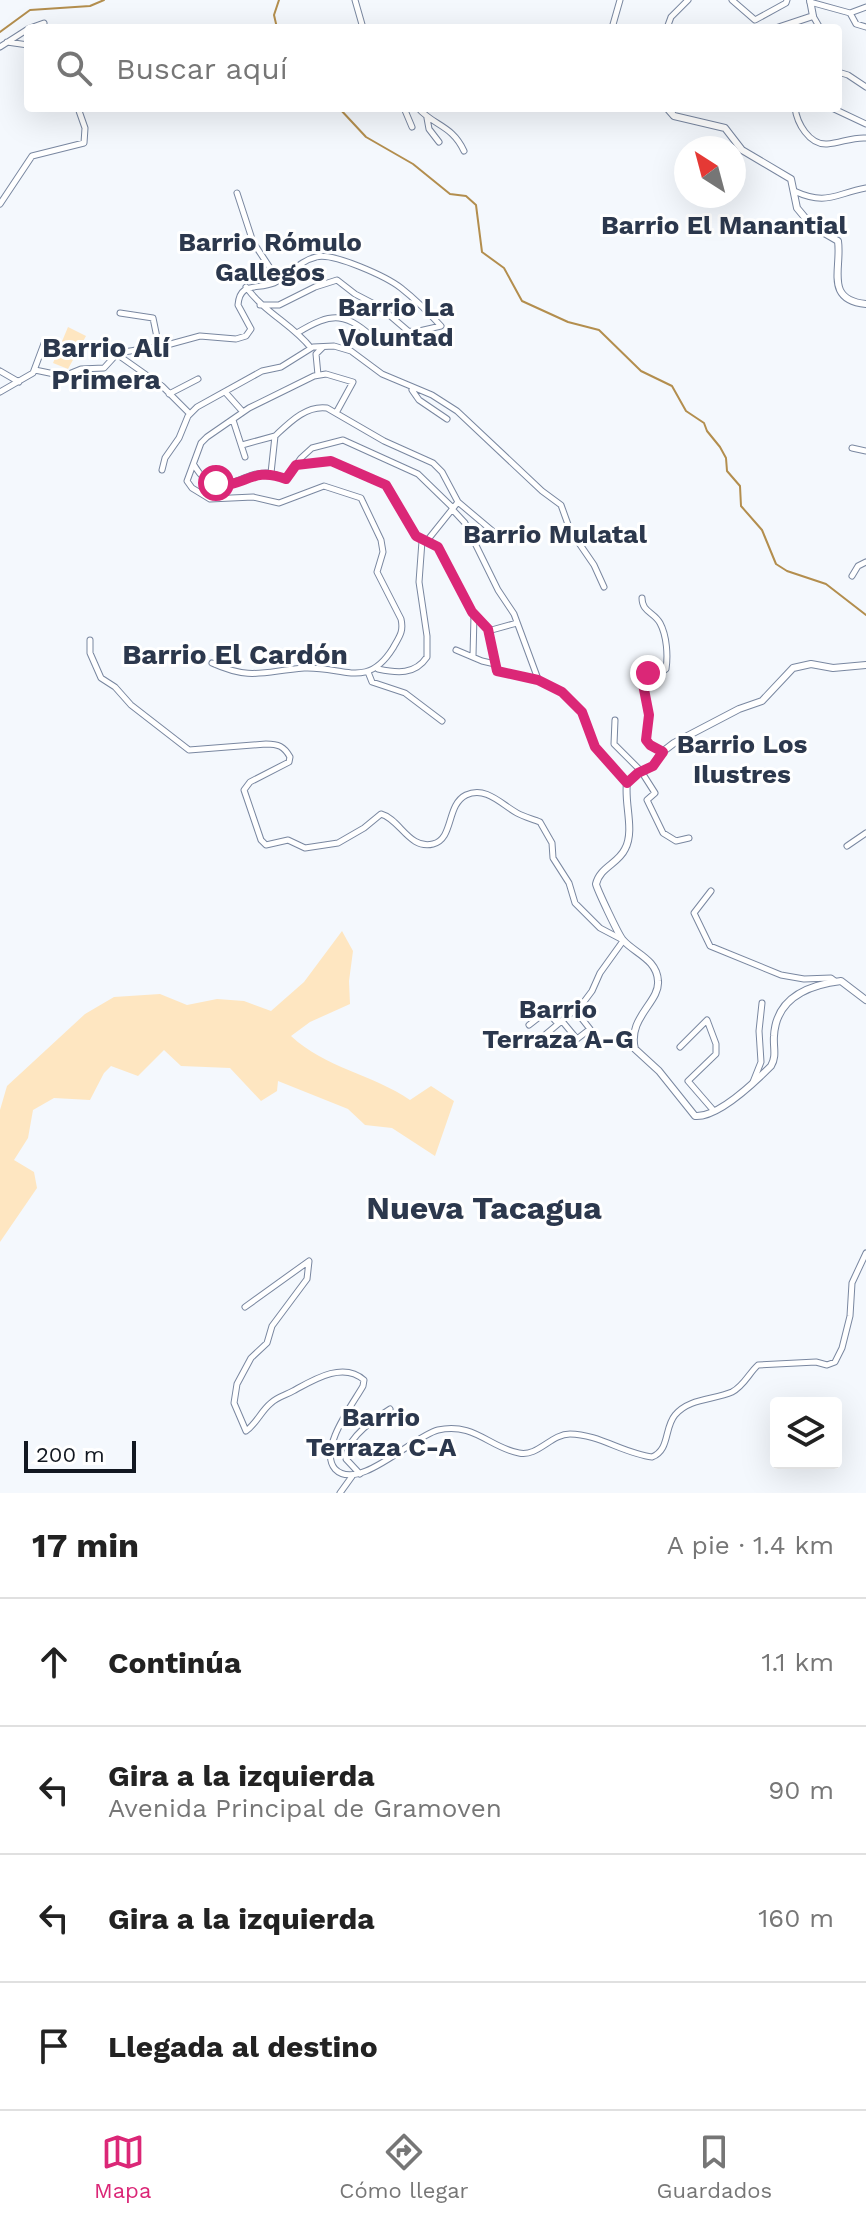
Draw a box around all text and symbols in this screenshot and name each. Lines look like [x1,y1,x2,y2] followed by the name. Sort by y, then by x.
[24,24,842,112] search box
[52,46,96,90] icon: search
[116,51,288,86] text: Buscar aquí
[674,136,746,208] north arrow
[601,210,848,240] district label: Barrio El Manantial
[178,227,362,287] district label: Barrio Rómulo Gallegos
[338,292,454,352] district label: Barrio La Voluntad
[42,331,171,396] district label: Barrio Alí Primera
[198,465,234,501] route start
[463,519,647,549] district label: Barrio Mulatal
[122,638,348,671] district label: Barrio El Cardón
[630,655,666,691] route end
[677,729,807,789] district label: Barrio Los Ilustres
[482,994,634,1054] district label: Barrio Terraza A-G
[366,1189,602,1227] district label: Nueva Tacagua
[770,1397,842,1469] map controls
[770,1397,842,1469] button: layers
[306,1402,457,1462] district label: Barrio Terraza C-A
[24,1437,136,1473] scale bar
[36,1442,105,1467] text: 200 m
[32,1525,139,1565] text: 17 min
[667,1530,834,1560] text: A pie · 1.4 km
[32,1640,76,1684] icon: ahead
[108,1645,241,1680] text: Continúa
[761,1647,834,1677] text: 1.1 km
[108,1758,375,1793] text: Gira a la izquierda
[32,1768,76,1812] icon: left
[768,1775,834,1805] text: 90 m
[108,1793,502,1823] text: Avenida Principal de Gramoven
[32,1896,76,1940] icon: left
[108,1901,375,1936] text: Gira a la izquierda
[758,1903,834,1933] text: 160 m
[32,2024,76,2068] icon: arrive
[108,2029,378,2064] text: Llegada al destino
[94,2130,151,2203] tab: Mapa
[339,2130,469,2203] tab: Cómo llegar
[657,2130,772,2203] tab: Guardados

